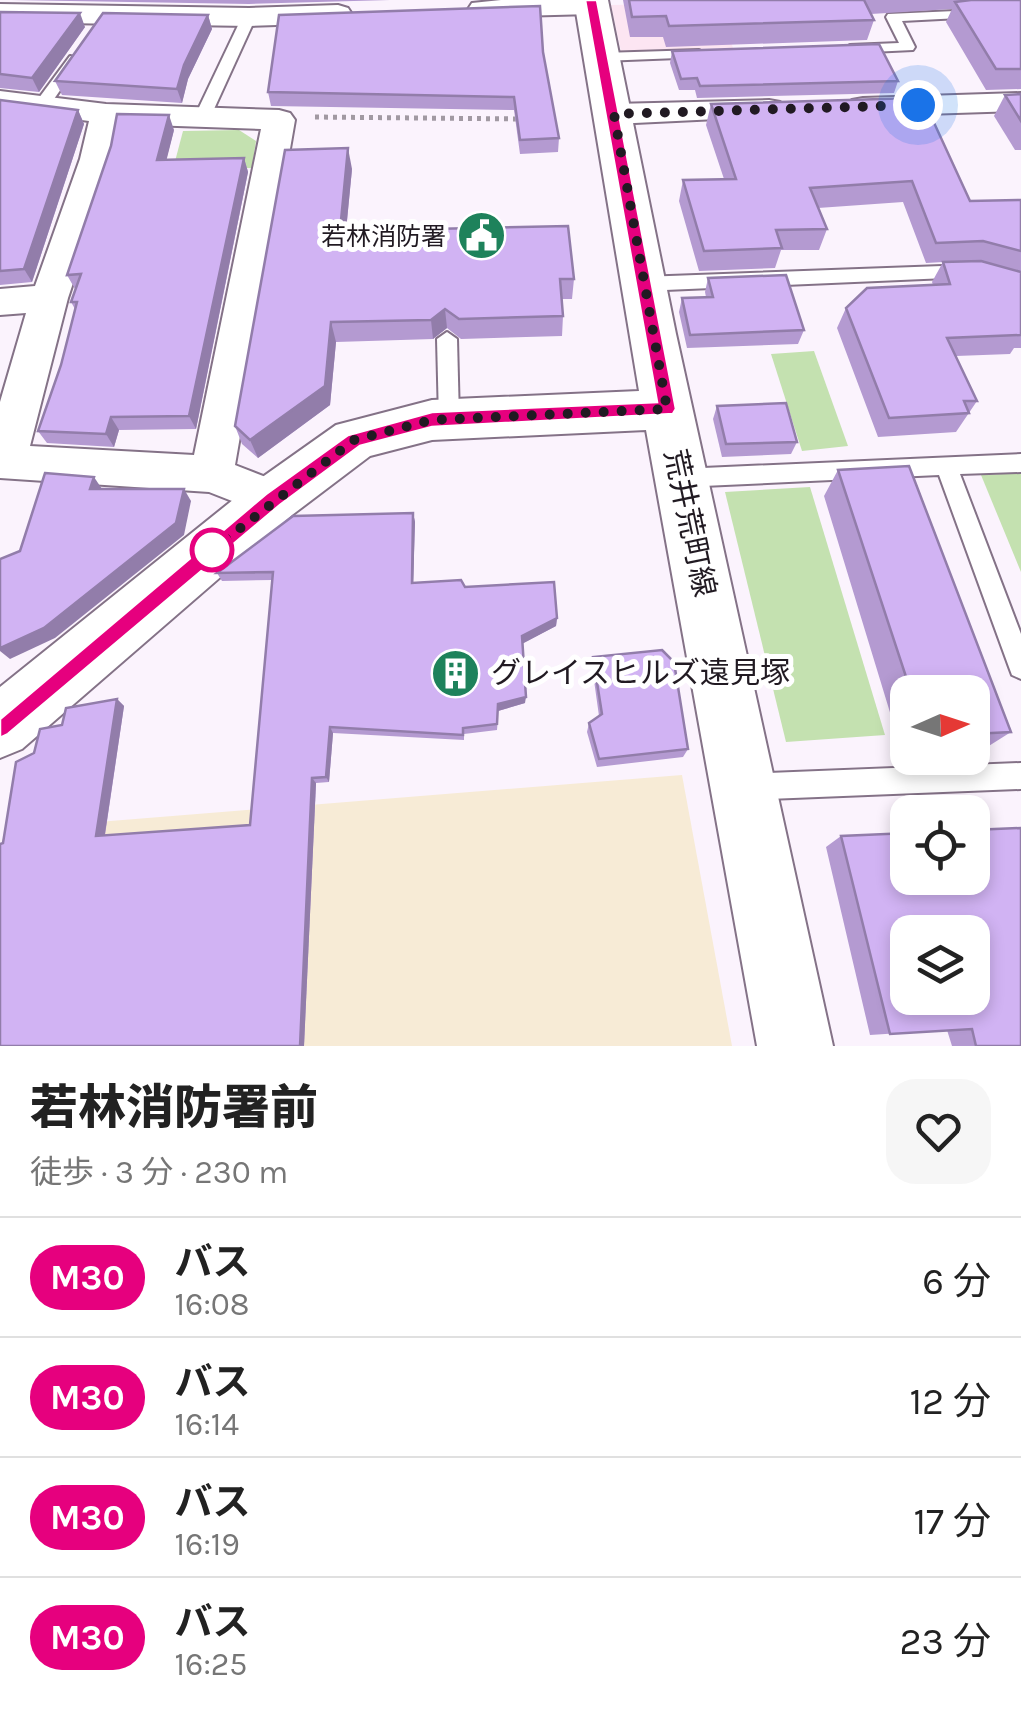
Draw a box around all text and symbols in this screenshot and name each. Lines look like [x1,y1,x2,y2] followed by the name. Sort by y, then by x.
[893,80,943,130] your location
[455,210,507,262] public building icon: 若林消防署
[321,222,446,251] place label: 若林消防署
[657,446,723,600] street label: 荒井荒町線
[191,529,233,571] unlabelled marker
[430,647,482,699] building icon: グレイスヒルズ遠見塚
[491,655,790,691] place label: グレイスヒルズ遠見塚
[890,675,990,775] north arrow
[890,675,990,1015] map controls
[890,795,990,895] button: locate
[890,915,990,1015] button: layers
[886,1079,991,1184] button: heart
[30,1080,318,1136] text: 若林消防署前
[30,1154,288,1191] text: 徒歩 · 3 分 · 230 m
[175,1240,251,1285] text: バス
[50,1257,125,1298] text: M30
[922,1259,991,1304] text: 6 分
[175,1286,249,1323] text: 16:08
[175,1360,251,1405] text: バス
[50,1377,125,1418] text: M30
[909,1379,991,1424] text: 12 分
[175,1406,239,1443] text: 16:14
[175,1480,251,1525] text: バス
[50,1497,125,1538] text: M30
[914,1499,991,1544] text: 17 分
[175,1526,240,1563] text: 16:19
[175,1600,251,1645] text: バス
[50,1617,125,1658] text: M30
[900,1619,991,1664] text: 23 分
[175,1646,247,1683] text: 16:25

